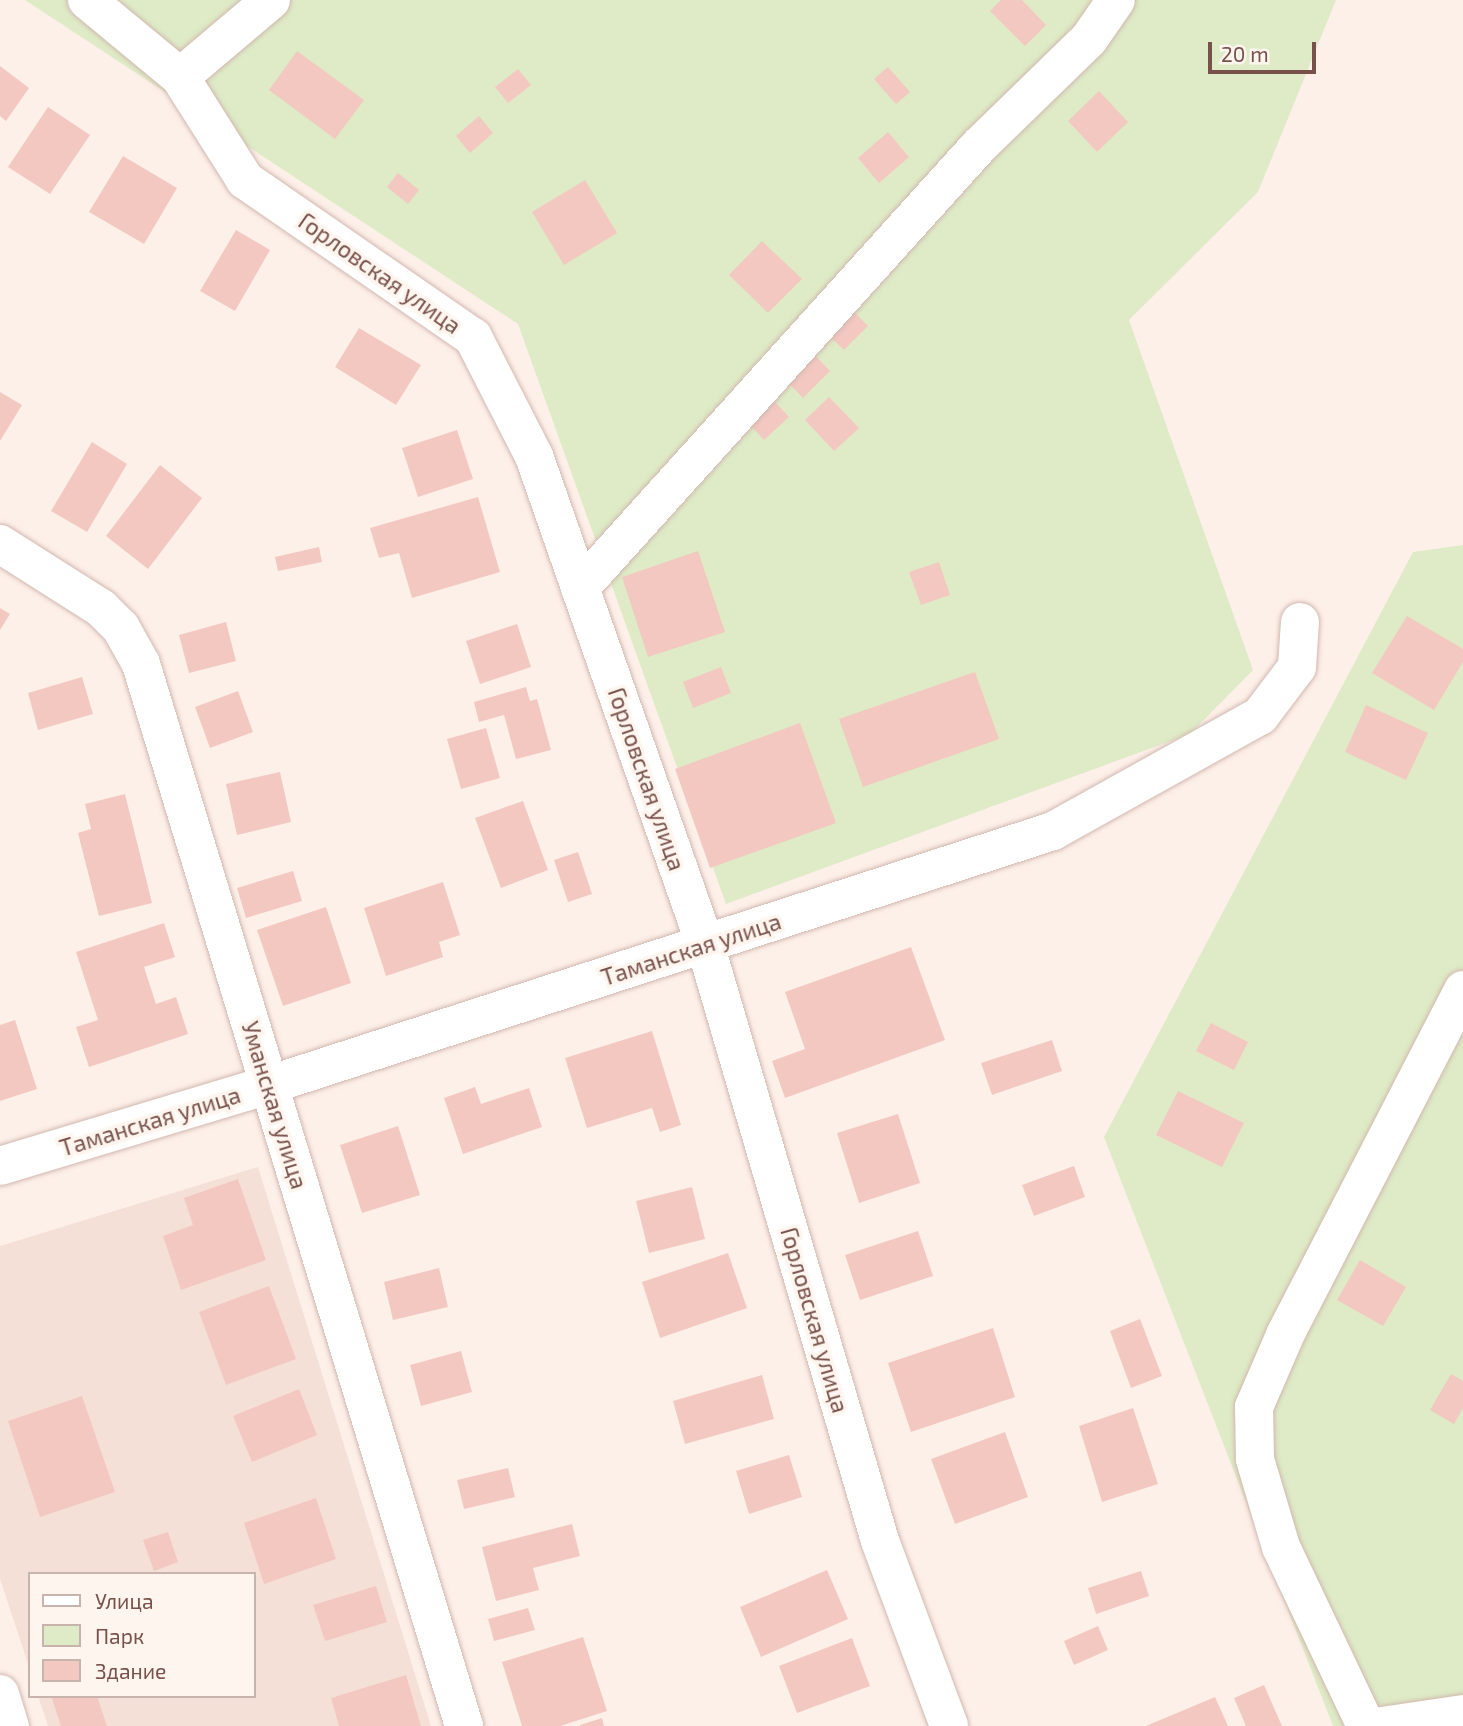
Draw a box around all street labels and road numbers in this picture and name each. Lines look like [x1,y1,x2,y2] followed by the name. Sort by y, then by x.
[294,207,466,339] street label: Горловская улица
[603,684,691,874] street label: Горловская улица
[598,907,784,991] street label: Таманская улица
[236,1018,314,1192] street label: Уманская улица
[56,1080,244,1162] street label: Таманская улица
[775,1224,855,1416] street label: Горловская улица

